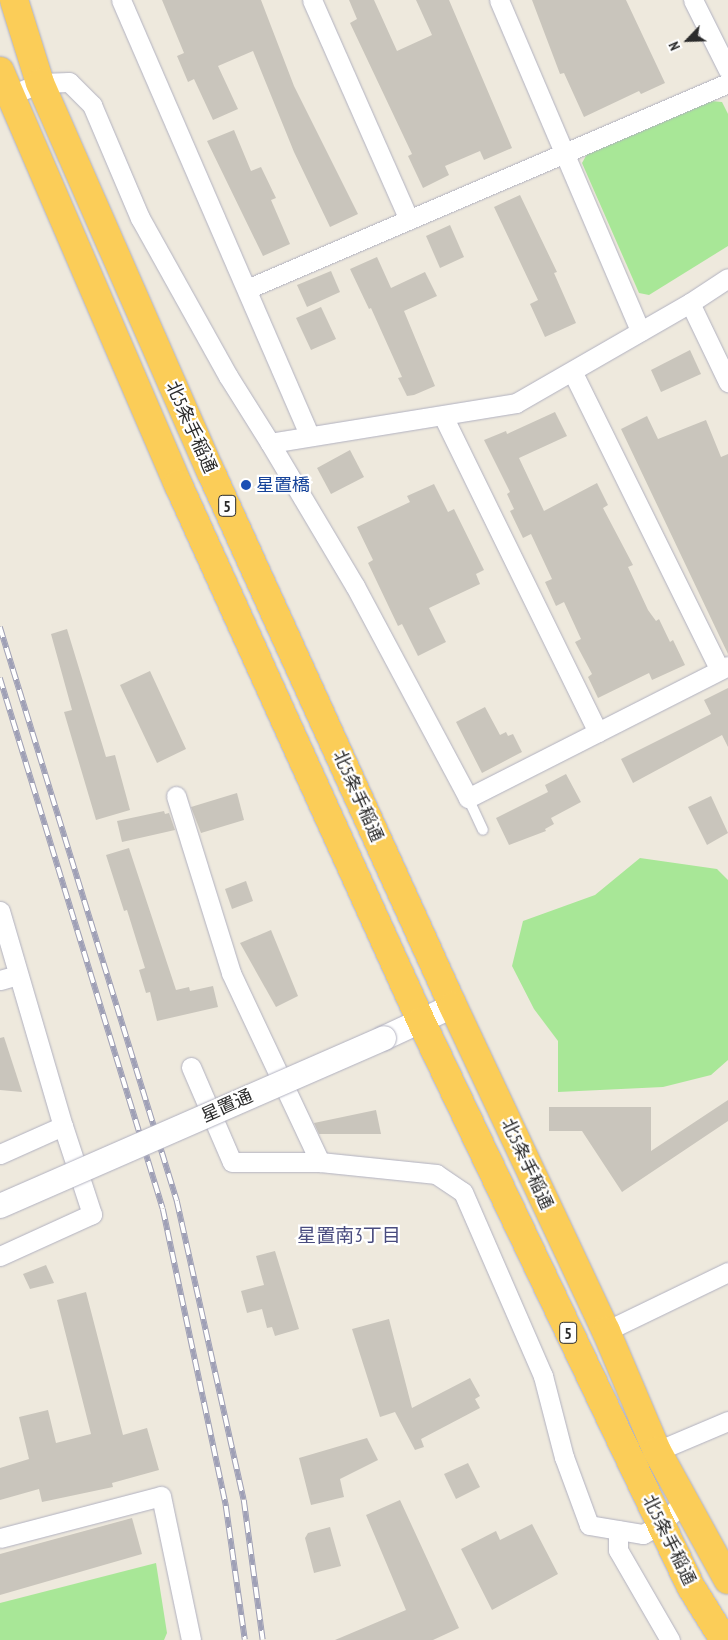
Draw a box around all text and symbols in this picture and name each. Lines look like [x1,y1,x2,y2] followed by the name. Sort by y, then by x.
[663,15,713,65] north arrow
[665,39,684,53] text: N
[161,378,221,476] street label: 北5条手稲通
[256,474,310,496] place label: 星置橋
[240,479,252,491] marker: 星置橋
[217,492,237,520] road number: 5
[328,747,388,845] street label: 北5条手稲通
[198,1085,256,1127] street label: 星置通
[496,1115,558,1213] street label: 北5条手稲通
[297,1225,401,1247] district label: 星置南3丁目
[558,1320,578,1346] road number: 5
[638,1491,700,1589] street label: 北5条手稲通

